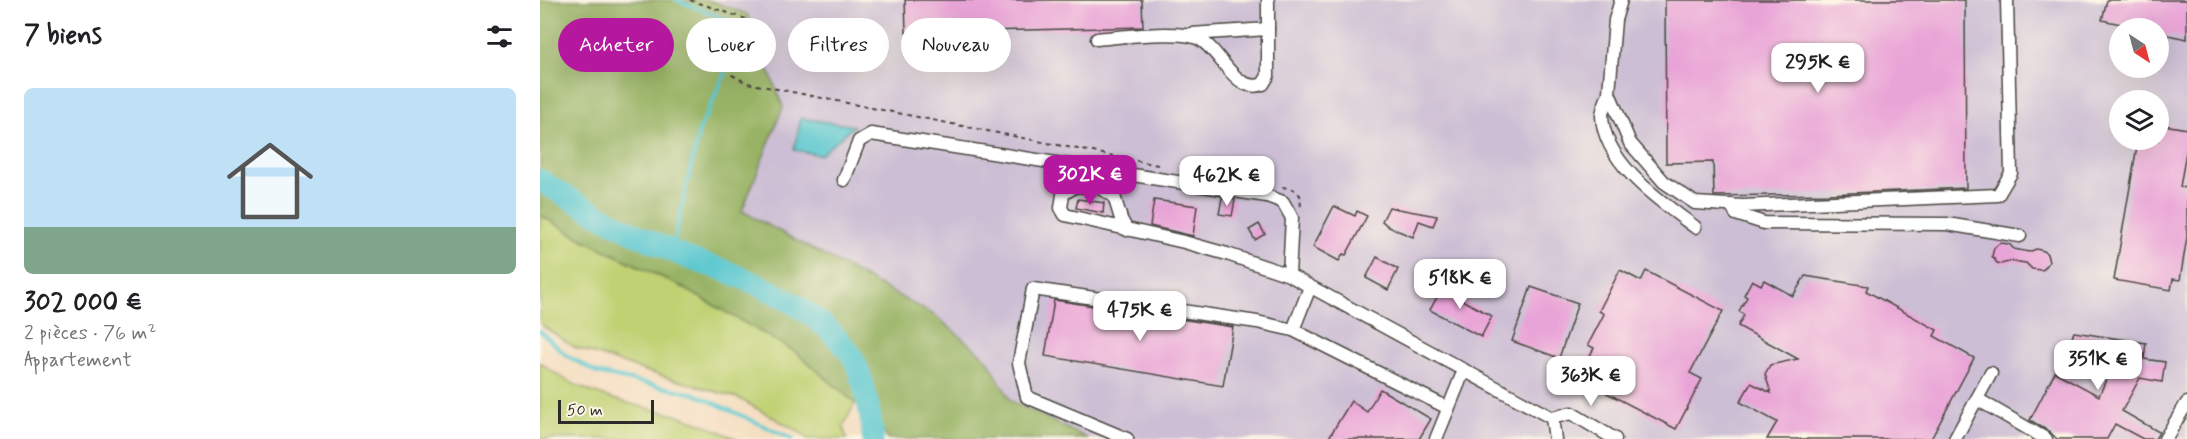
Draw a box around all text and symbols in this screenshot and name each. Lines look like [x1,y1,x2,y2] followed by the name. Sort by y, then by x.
[558,18,674,72] chip: Acheter
[686,18,776,72] chip: Louer
[788,18,889,72] chip: Filtres
[901,18,1011,72] chip: Nouveau
[2109,18,2169,78] north arrow
[2109,18,2169,150] map controls
[24,19,102,53] text: 7 biens
[483,20,516,53] icon: filters
[1769,43,1867,94] pin: 295K €
[1785,49,1851,76] text: 295K €
[2109,90,2169,150] button: layers
[216,127,324,235] icon: home
[1041,155,1139,206] pin: 302K €
[1178,156,1276,207] pin: 462K €
[1057,161,1123,188] text: 302K €
[1193,162,1261,189] text: 462K €
[1411,259,1509,310] pin: 518K €
[1428,265,1492,292] text: 518K €
[24,286,142,320] text: 302 000 €
[1091,291,1189,342] pin: 475K €
[1107,297,1173,324] text: 475K €
[24,320,156,347] text: 2 pièces · 76 m²
[2049,340,2147,391] pin: 351K €
[2068,346,2128,373] text: 351K €
[24,347,132,374] text: Appartement
[1542,356,1640,407] pin: 363K €
[1561,362,1621,389] text: 363K €
[558,397,654,424] scale bar
[567,400,603,421] text: 50 m

